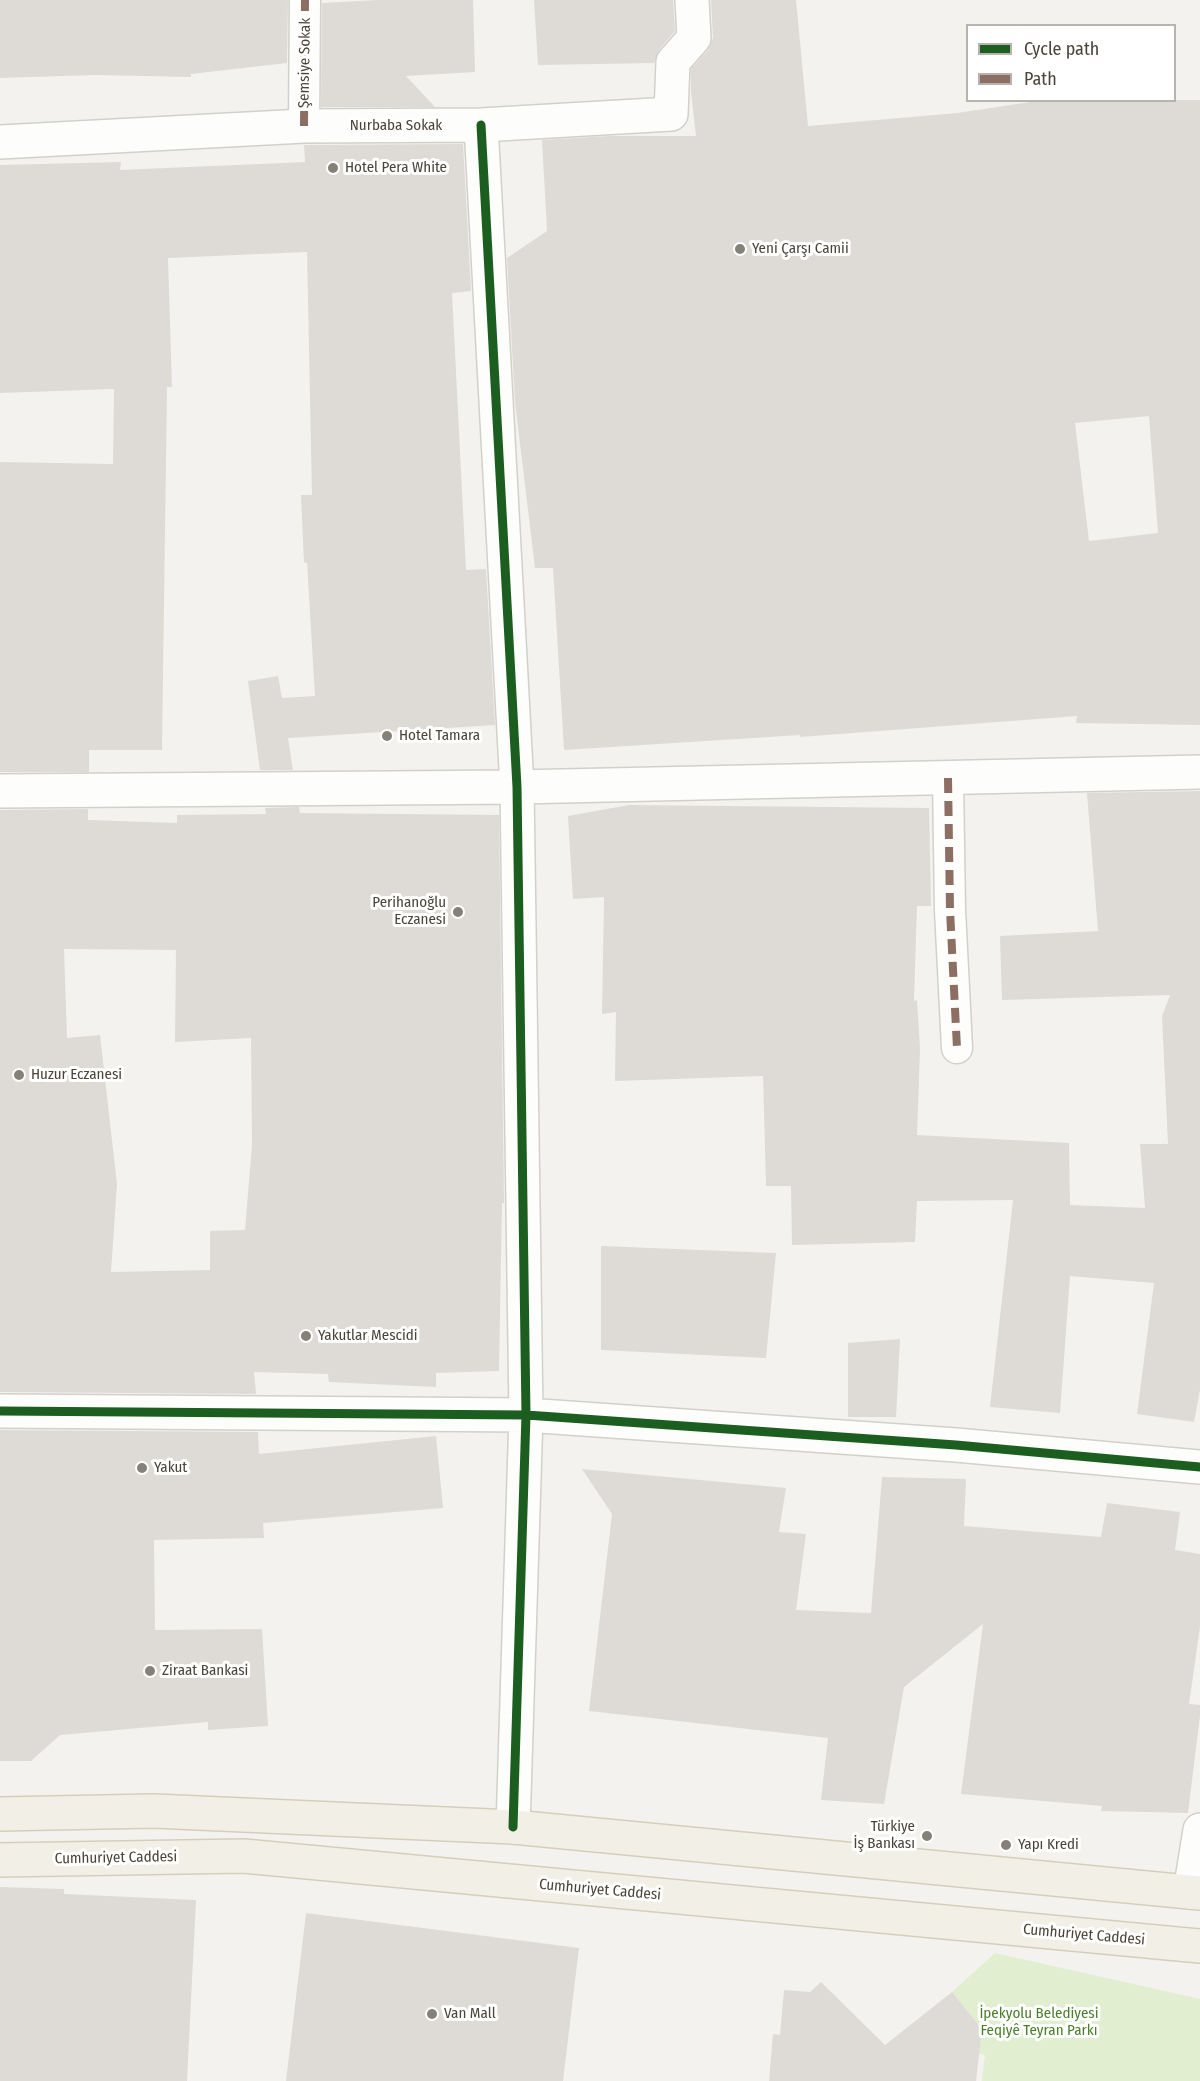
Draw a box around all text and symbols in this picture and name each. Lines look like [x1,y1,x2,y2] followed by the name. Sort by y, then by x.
[295,18,315,108] street label: Şemsiye Sokak
[966,24,1176,102] legend
[1024,38,1099,60] text: Cycle path
[1024,68,1057,90] text: Path
[350,117,442,135] street label: Nurbaba Sokak
[345,159,447,177] place label: Hotel Pera White
[326,161,340,175] marker: Hotel Pera White
[752,240,849,258] place label: Yeni Çarşı Camii
[733,242,747,256] marker: Yeni Çarşı Camii
[399,727,480,745] place label: Hotel Tamara
[380,729,394,743] marker: Hotel Tamara
[372,894,446,929] place label: Perihanoğlu Eczanesi
[451,905,465,919] marker: Perihanoğlu Eczanesi
[31,1066,122,1084] place label: Huzur Eczanesi
[12,1068,26,1082] marker: Huzur Eczanesi
[318,1327,418,1345] place label: Yakutlar Mescidi
[299,1329,313,1343] marker: Yakutlar Mescidi
[154,1459,187,1477] place label: Yakut
[135,1461,149,1475] marker: Yakut
[162,1662,248,1680] place label: Ziraat Bankasi
[143,1664,157,1678] marker: Ziraat Bankasi
[853,1818,915,1853] place label: Türkiye İş Bankası
[920,1829,934,1843] marker: Türkiye İş Bankası
[1018,1836,1079,1854] place label: Yapı Kredi
[999,1838,1013,1852] marker: Yapı Kredi
[55,1848,177,1868] street label: Cumhuriyet Caddesi
[538,1876,662,1904] street label: Cumhuriyet Caddesi
[1022,1921,1146,1949] street label: Cumhuriyet Caddesi
[444,2005,496,2023] place label: Van Mall
[979,2005,1099,2040] park label: İpekyolu Belediyesi Feqiyê Teyran Parkı
[425,2007,439,2021] marker: Van Mall

